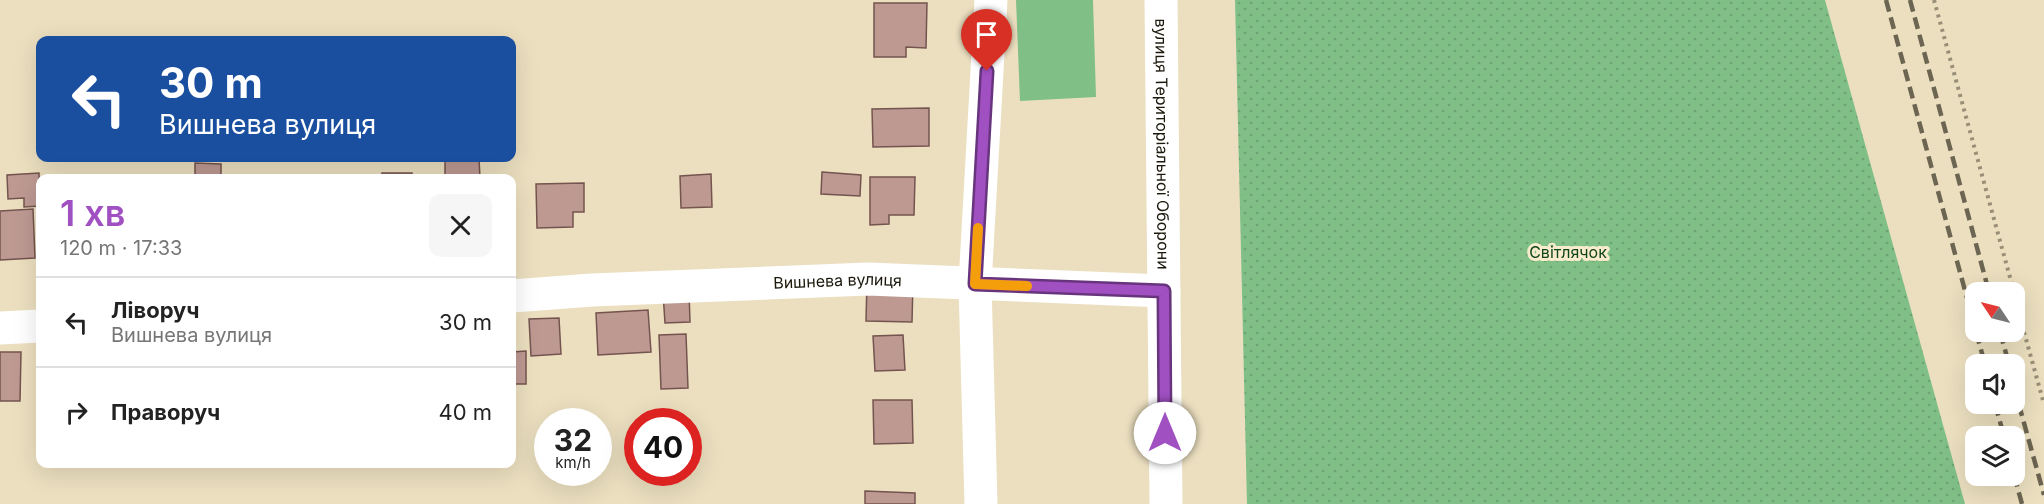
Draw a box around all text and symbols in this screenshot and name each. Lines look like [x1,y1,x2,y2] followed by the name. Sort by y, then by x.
[961,9,1012,71] pin
[970,18,1003,51] icon: arrive
[1151,18,1174,270] street label: вулиця Територіальної Оборони
[159,57,263,108] text: 30 m
[60,60,138,138] icon: left
[159,108,376,141] text: Вишнева вулиця
[60,191,125,235] text: 1 хв
[429,194,492,257] button: close
[60,236,182,260] text: 120 m · 17:33
[1529,242,1607,262] park label: Світлячок
[773,269,902,293] street label: Вишнева вулиця
[1965,282,2025,342] north arrow
[1965,282,2025,486] map controls
[111,297,199,323] text: Ліворуч
[60,306,93,339] icon: left
[439,309,492,335] text: 30 m
[111,323,272,347] text: Вишнева вулиця
[1965,354,2025,414] button: sound
[60,396,93,429] icon: right
[111,399,220,425] text: Праворуч
[438,399,492,425] text: 40 m
[1133,401,1197,465] position arrow
[624,408,702,486] speed limit sign: 40
[554,422,592,458] text: 32
[1965,426,2025,486] button: layers
[555,453,591,472] text: km/h

